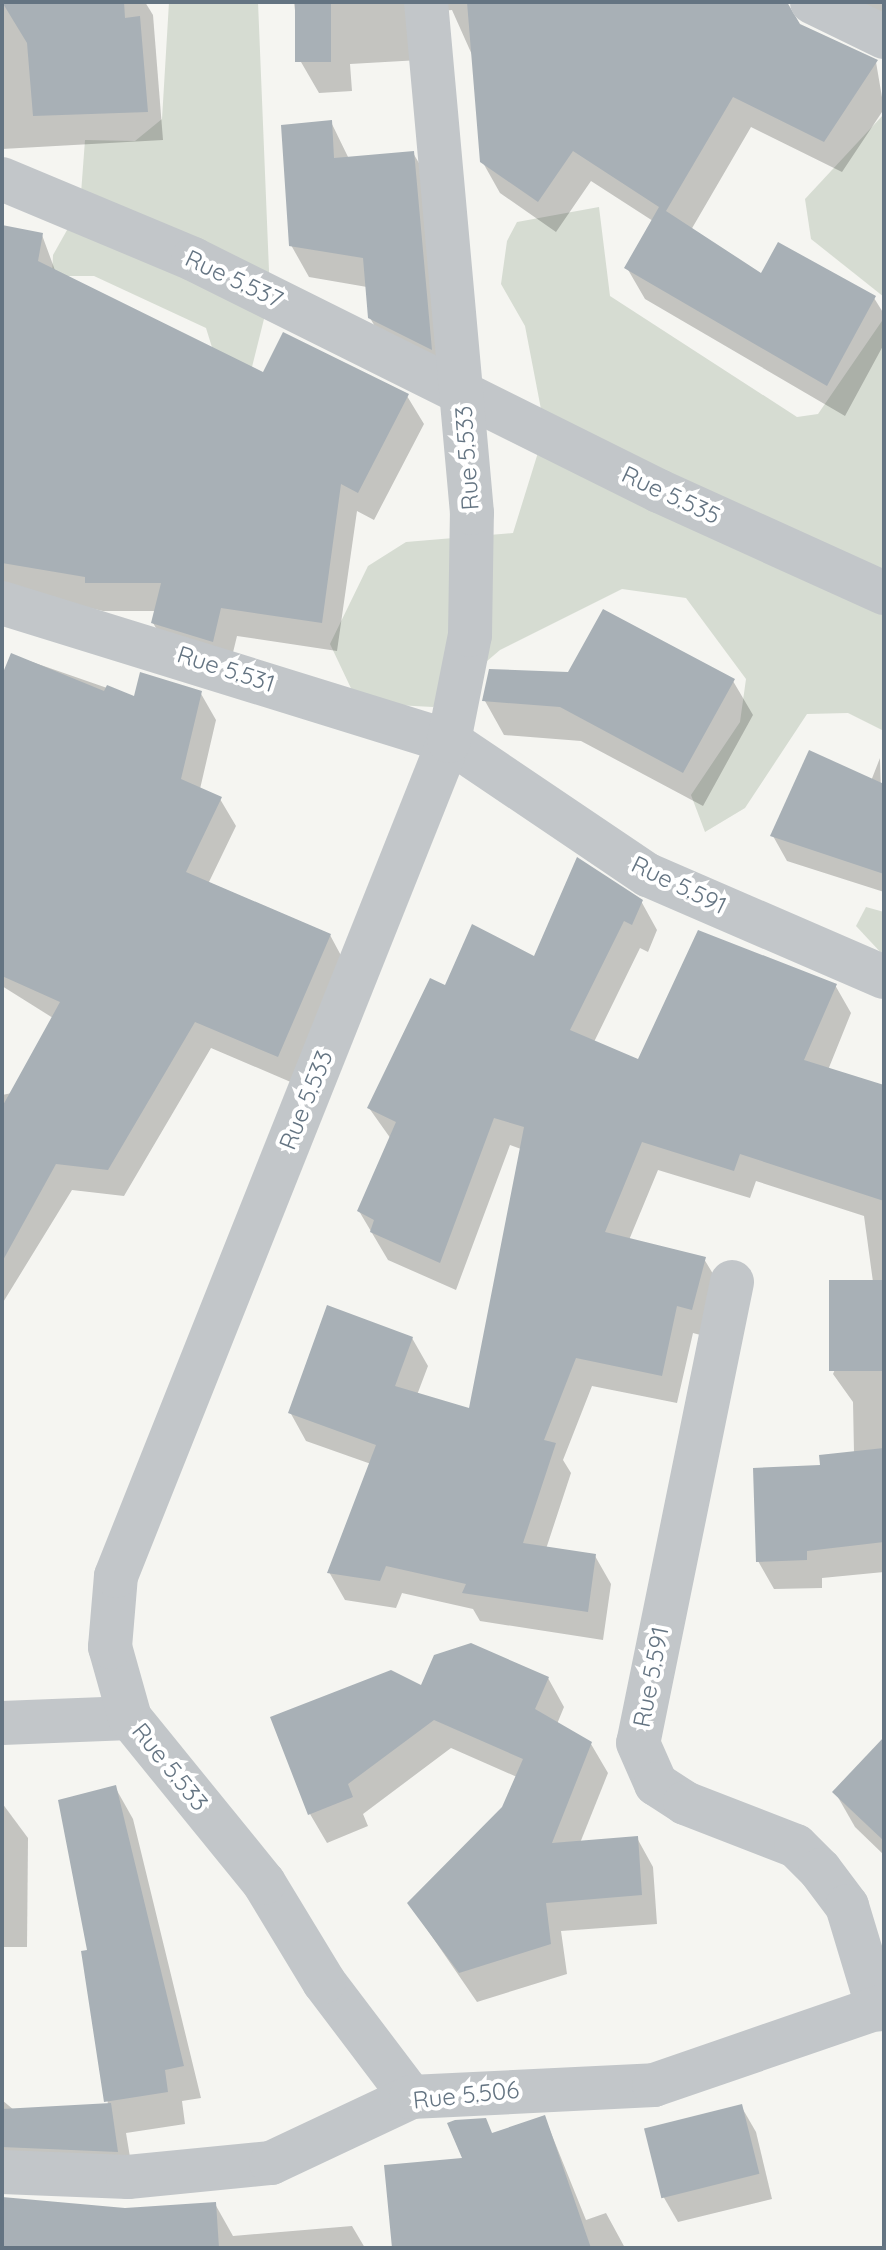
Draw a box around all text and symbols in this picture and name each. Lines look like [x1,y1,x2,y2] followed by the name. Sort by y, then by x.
[181,244,287,314] street label: Rue 5.537
[449,405,485,511] street label: Rue 5.533
[617,460,725,530] street label: Rue 5.535
[174,640,278,698] street label: Rue 5.531
[627,850,731,920] street label: Rue 5.591
[273,1046,339,1154] street label: Rue 5.533
[627,1624,675,1730] street label: Rue 5.591
[126,1717,214,1817] street label: Rue 5.533
[411,2075,521,2115] street label: Rue 5.506

